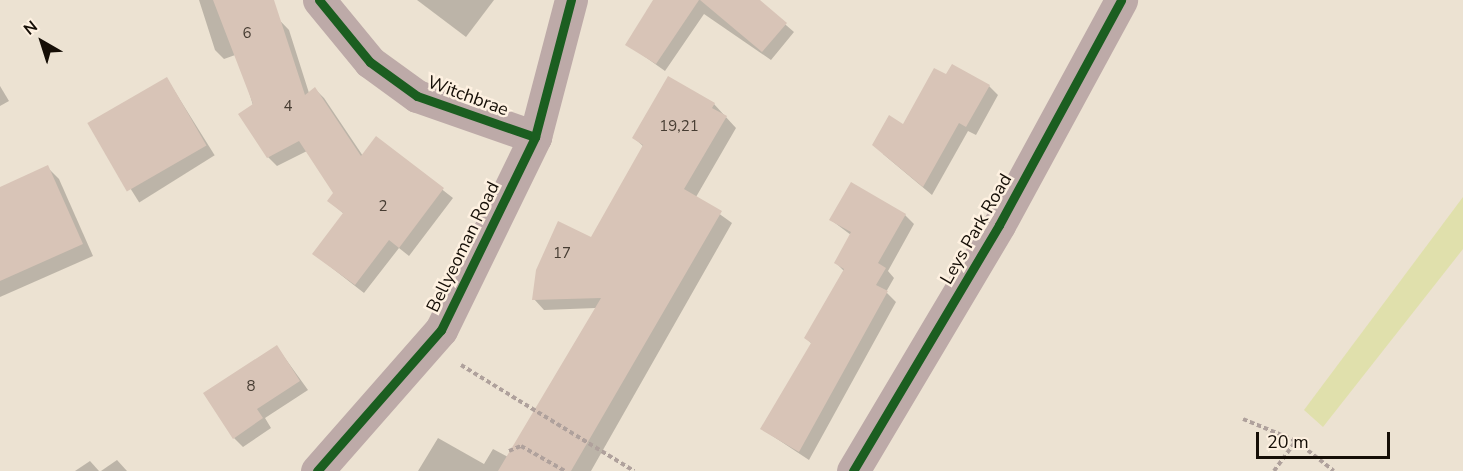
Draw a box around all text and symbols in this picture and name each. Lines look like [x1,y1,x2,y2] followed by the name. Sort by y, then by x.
[12,12,72,72] north arrow
[19,16,42,40] text: N
[243,25,251,43] house number: 6
[424,71,512,121] street label: Witchbrae
[284,98,292,116] house number: 4
[659,118,699,136] house number: 19,21
[936,170,1016,288] street label: Leys Park Road
[422,178,504,316] street label: Bellyeoman Road
[379,198,387,216] house number: 2
[553,245,571,263] house number: 17
[247,378,255,396] house number: 8
[1259,420,1392,458] scale bar
[1267,430,1309,454] text: 20 m

